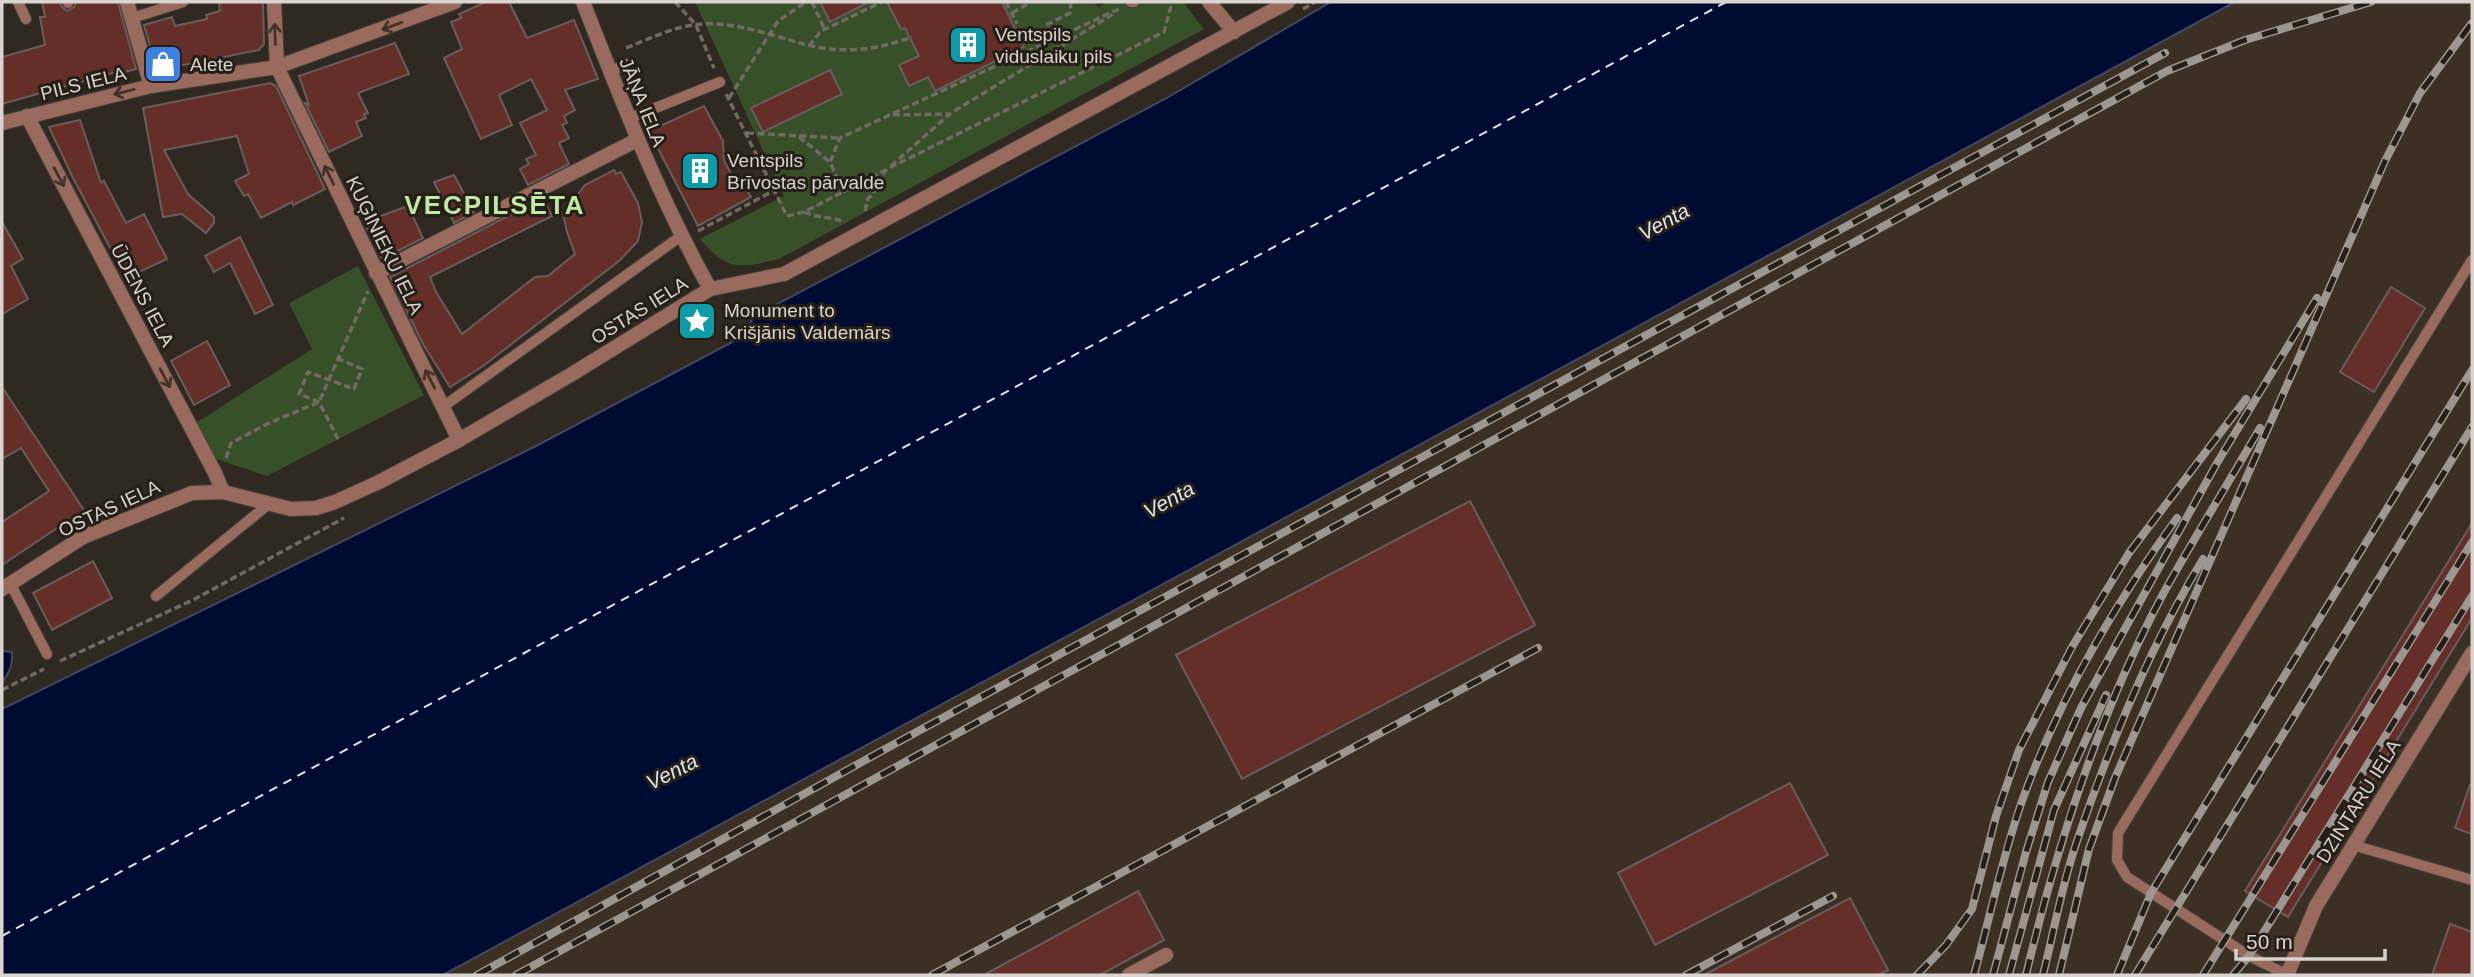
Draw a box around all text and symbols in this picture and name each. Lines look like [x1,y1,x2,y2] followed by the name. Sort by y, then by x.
[381,21,403,33] one-way arrow
[269,23,282,46] one-way arrow
[947,24,989,66] building icon: Ventspils viduslaiku pils
[995,24,1112,67] place label: Ventspils viduslaiku pils
[142,43,184,85] shop icon: Alete
[190,54,233,75] place label: Alete
[615,55,670,150] street label: JĀŅA IELA
[38,63,129,104] street label: PILS IELA
[113,86,136,99] one-way arrow
[679,150,721,192] building icon: Ventspils Brīvostas pārvalde
[727,150,884,193] place label: Ventspils Brīvostas pārvalde
[321,165,335,186] one-way arrow
[52,166,66,186] one-way arrow
[342,173,427,318] street label: KUĢINIEKU IELA
[404,190,586,220] district label: VECPILSĒTA
[1635,198,1693,245] water label: Venta
[107,240,179,350] street label: ŪDENS IELA
[587,272,692,348] street label: OSTAS IELA
[676,300,718,342] place icon: Monument to Krišjānis Valdemārs
[724,300,890,343] place label: Monument to Krišjānis Valdemārs
[159,367,172,388] one-way arrow
[422,369,436,389] one-way arrow
[55,476,164,541] street label: OSTAS IELA
[1140,476,1198,523] water label: Venta
[2312,736,2405,867] street label: DZINTARU IELA
[642,749,701,794] water label: Venta
[2236,918,2385,962] scale bar
[2246,930,2293,953] text: 50 m

